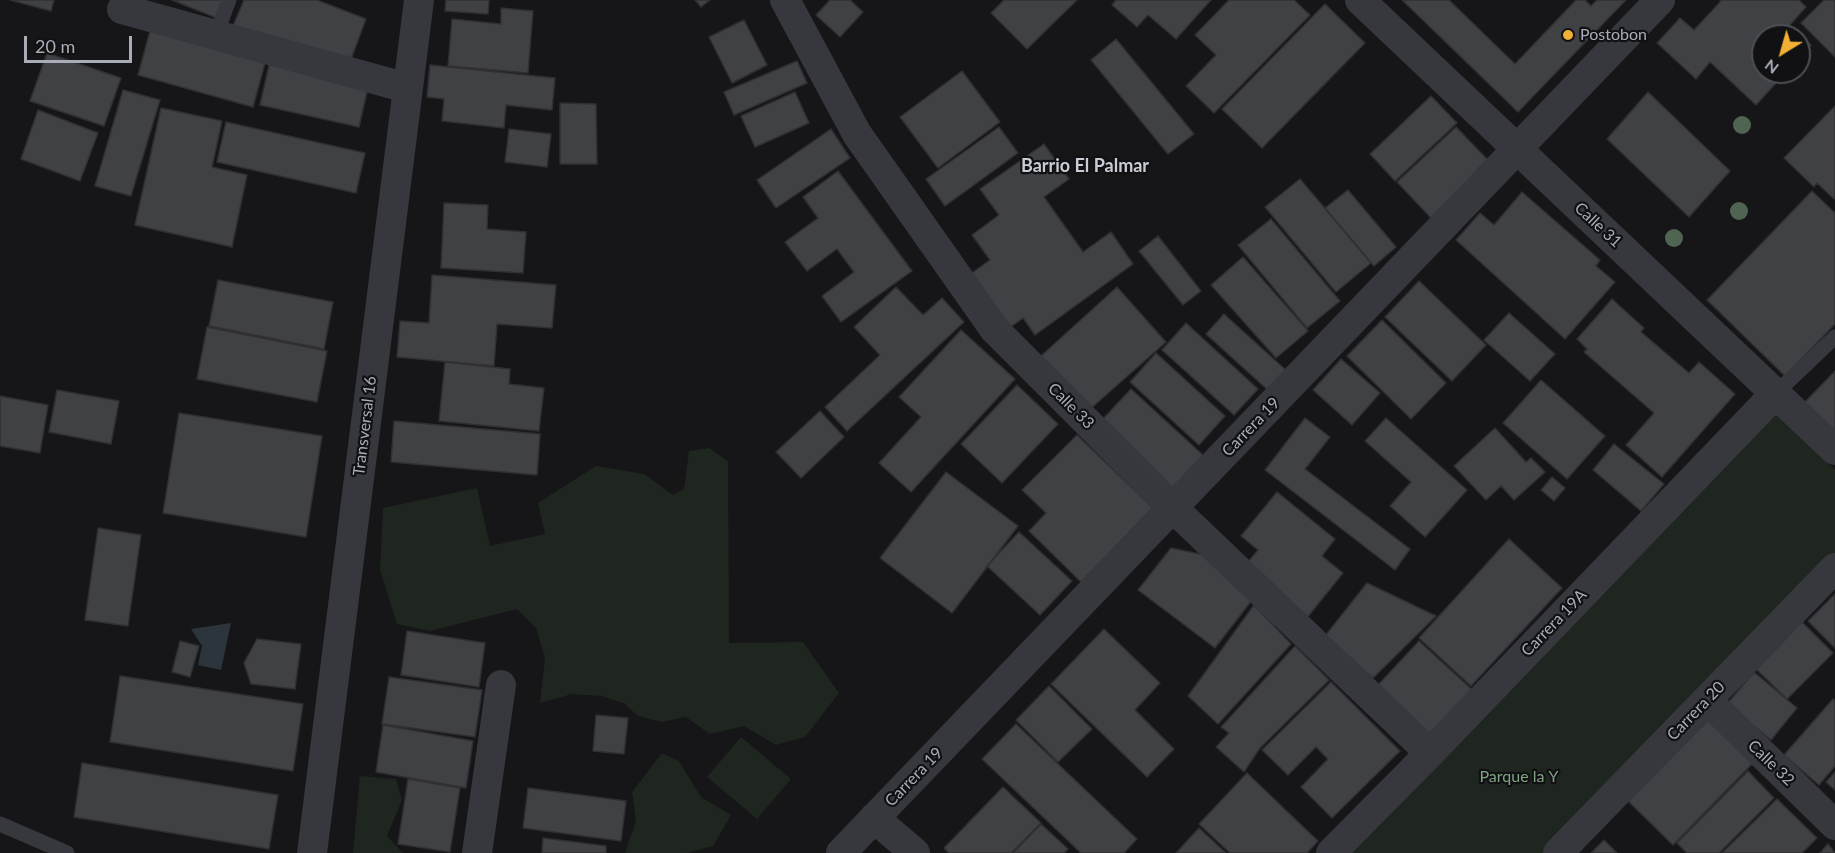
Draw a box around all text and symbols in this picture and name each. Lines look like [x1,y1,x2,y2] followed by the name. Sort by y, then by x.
[27,24,135,62] scale bar
[1751,24,1811,84] north arrow
[1580,25,1647,45] place label: Postobon
[1561,28,1575,42] marker: Postobon
[35,35,75,57] text: 20 m
[1760,56,1782,78] text: N
[1021,155,1149,177] district label: Barrio El Palmar
[1571,198,1625,252] street label: Calle 31
[349,375,381,477] street label: Transversal 16
[1044,379,1098,433] street label: Calle 33
[1218,393,1284,461] street label: Carrera 19
[1517,586,1591,660] street label: Carrera 19A
[1663,677,1729,745] street label: Carrera 20
[1744,736,1798,790] street label: Calle 32
[881,743,947,811] street label: Carrera 19
[1479,767,1559,787] park label: Parque la Y

